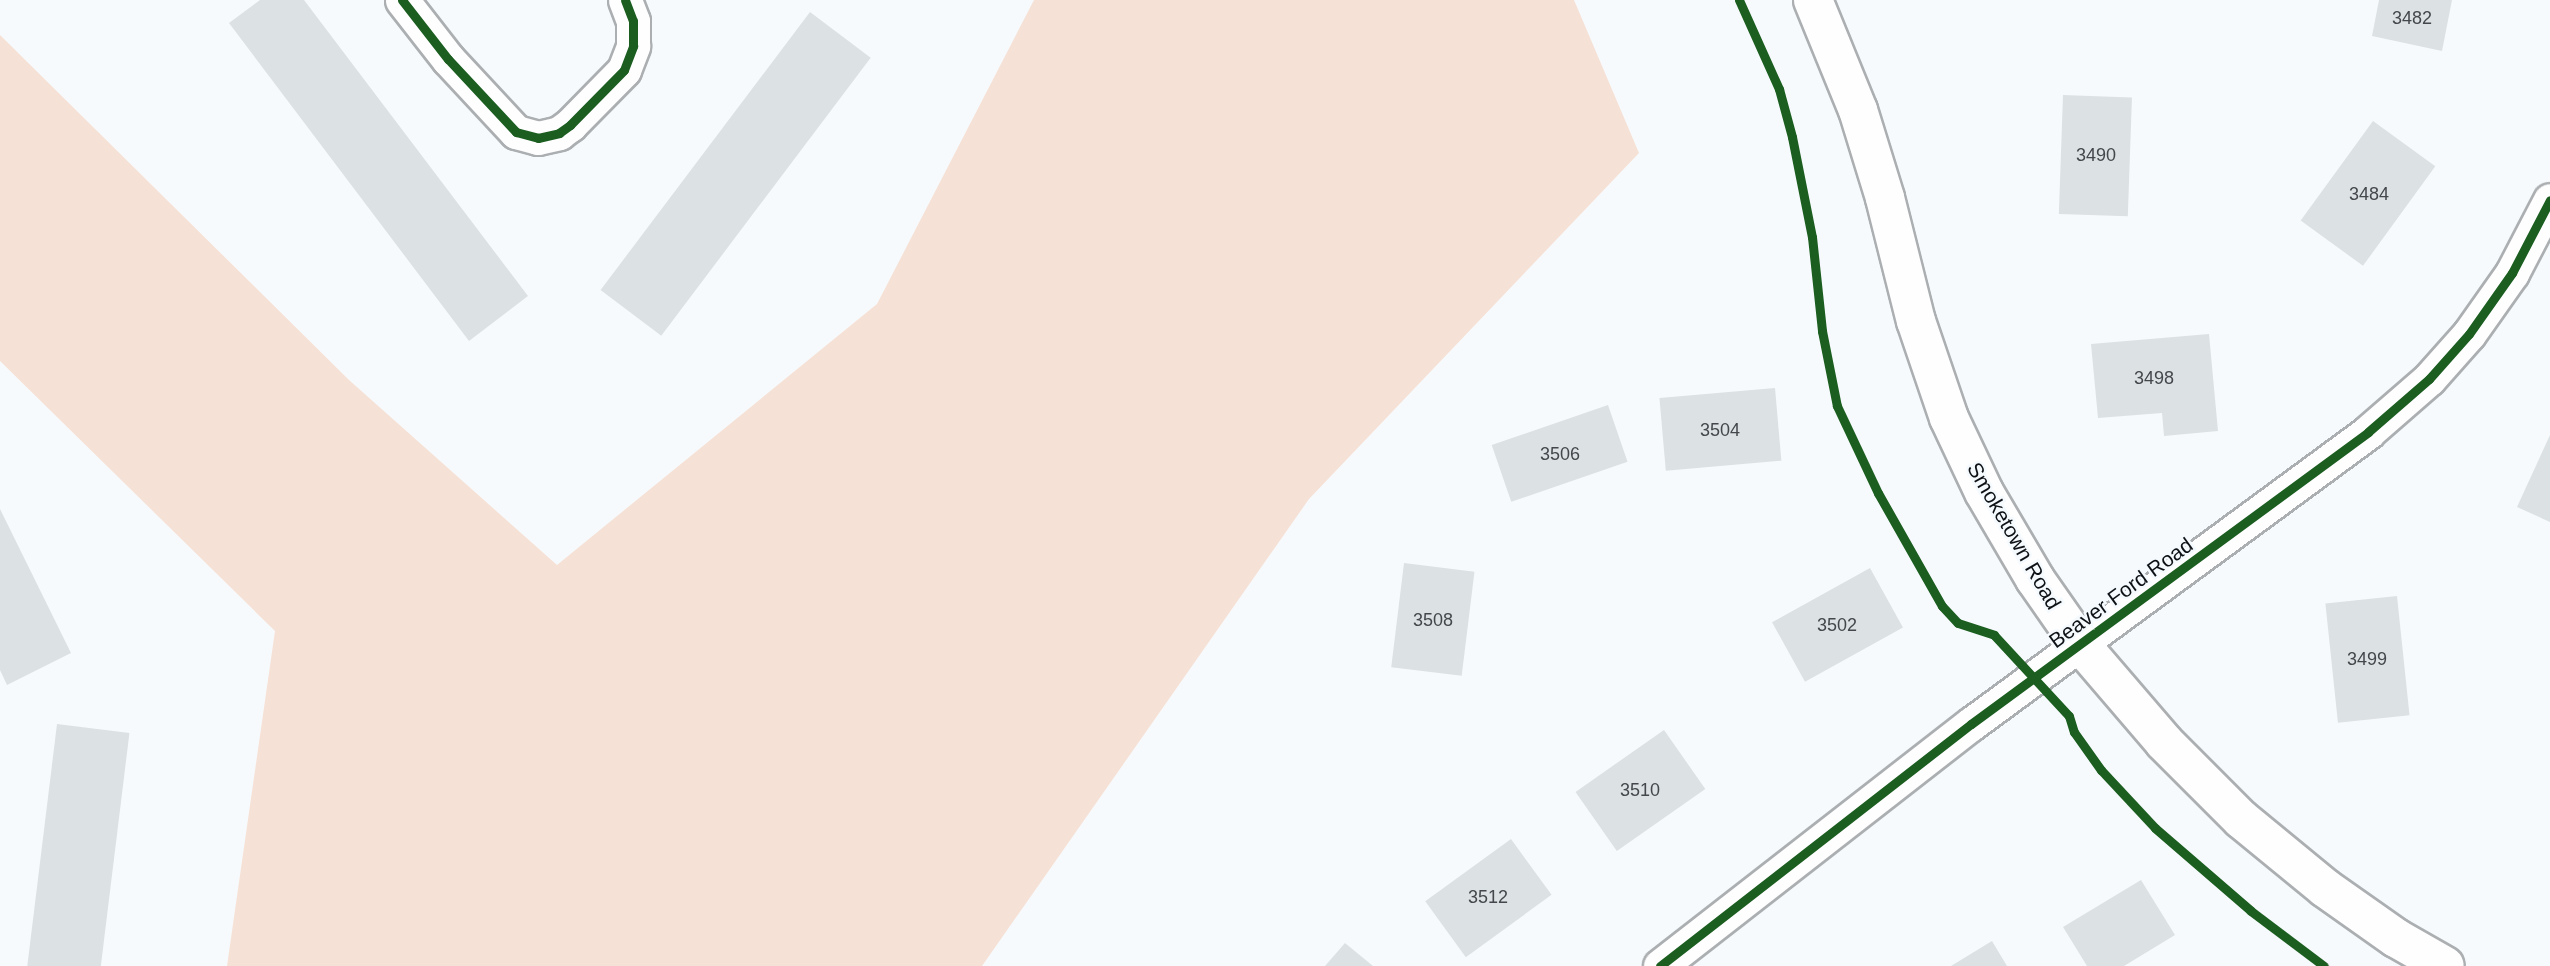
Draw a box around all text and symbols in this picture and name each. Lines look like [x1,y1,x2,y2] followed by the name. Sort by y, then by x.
[2392,7,2432,29] house number: 3482
[2076,144,2116,166] house number: 3490
[2349,183,2389,205] house number: 3484
[2134,367,2174,389] house number: 3498
[1700,419,1740,441] house number: 3504
[1540,443,1580,465] house number: 3506
[1962,458,2066,614] street label: Smoketown Road
[2044,532,2198,654] street label: Beaver Ford Road
[1413,609,1453,631] house number: 3508
[1817,614,1857,636] house number: 3502
[2347,648,2387,670] house number: 3499
[1620,779,1660,801] house number: 3510
[1468,886,1508,908] house number: 3512

